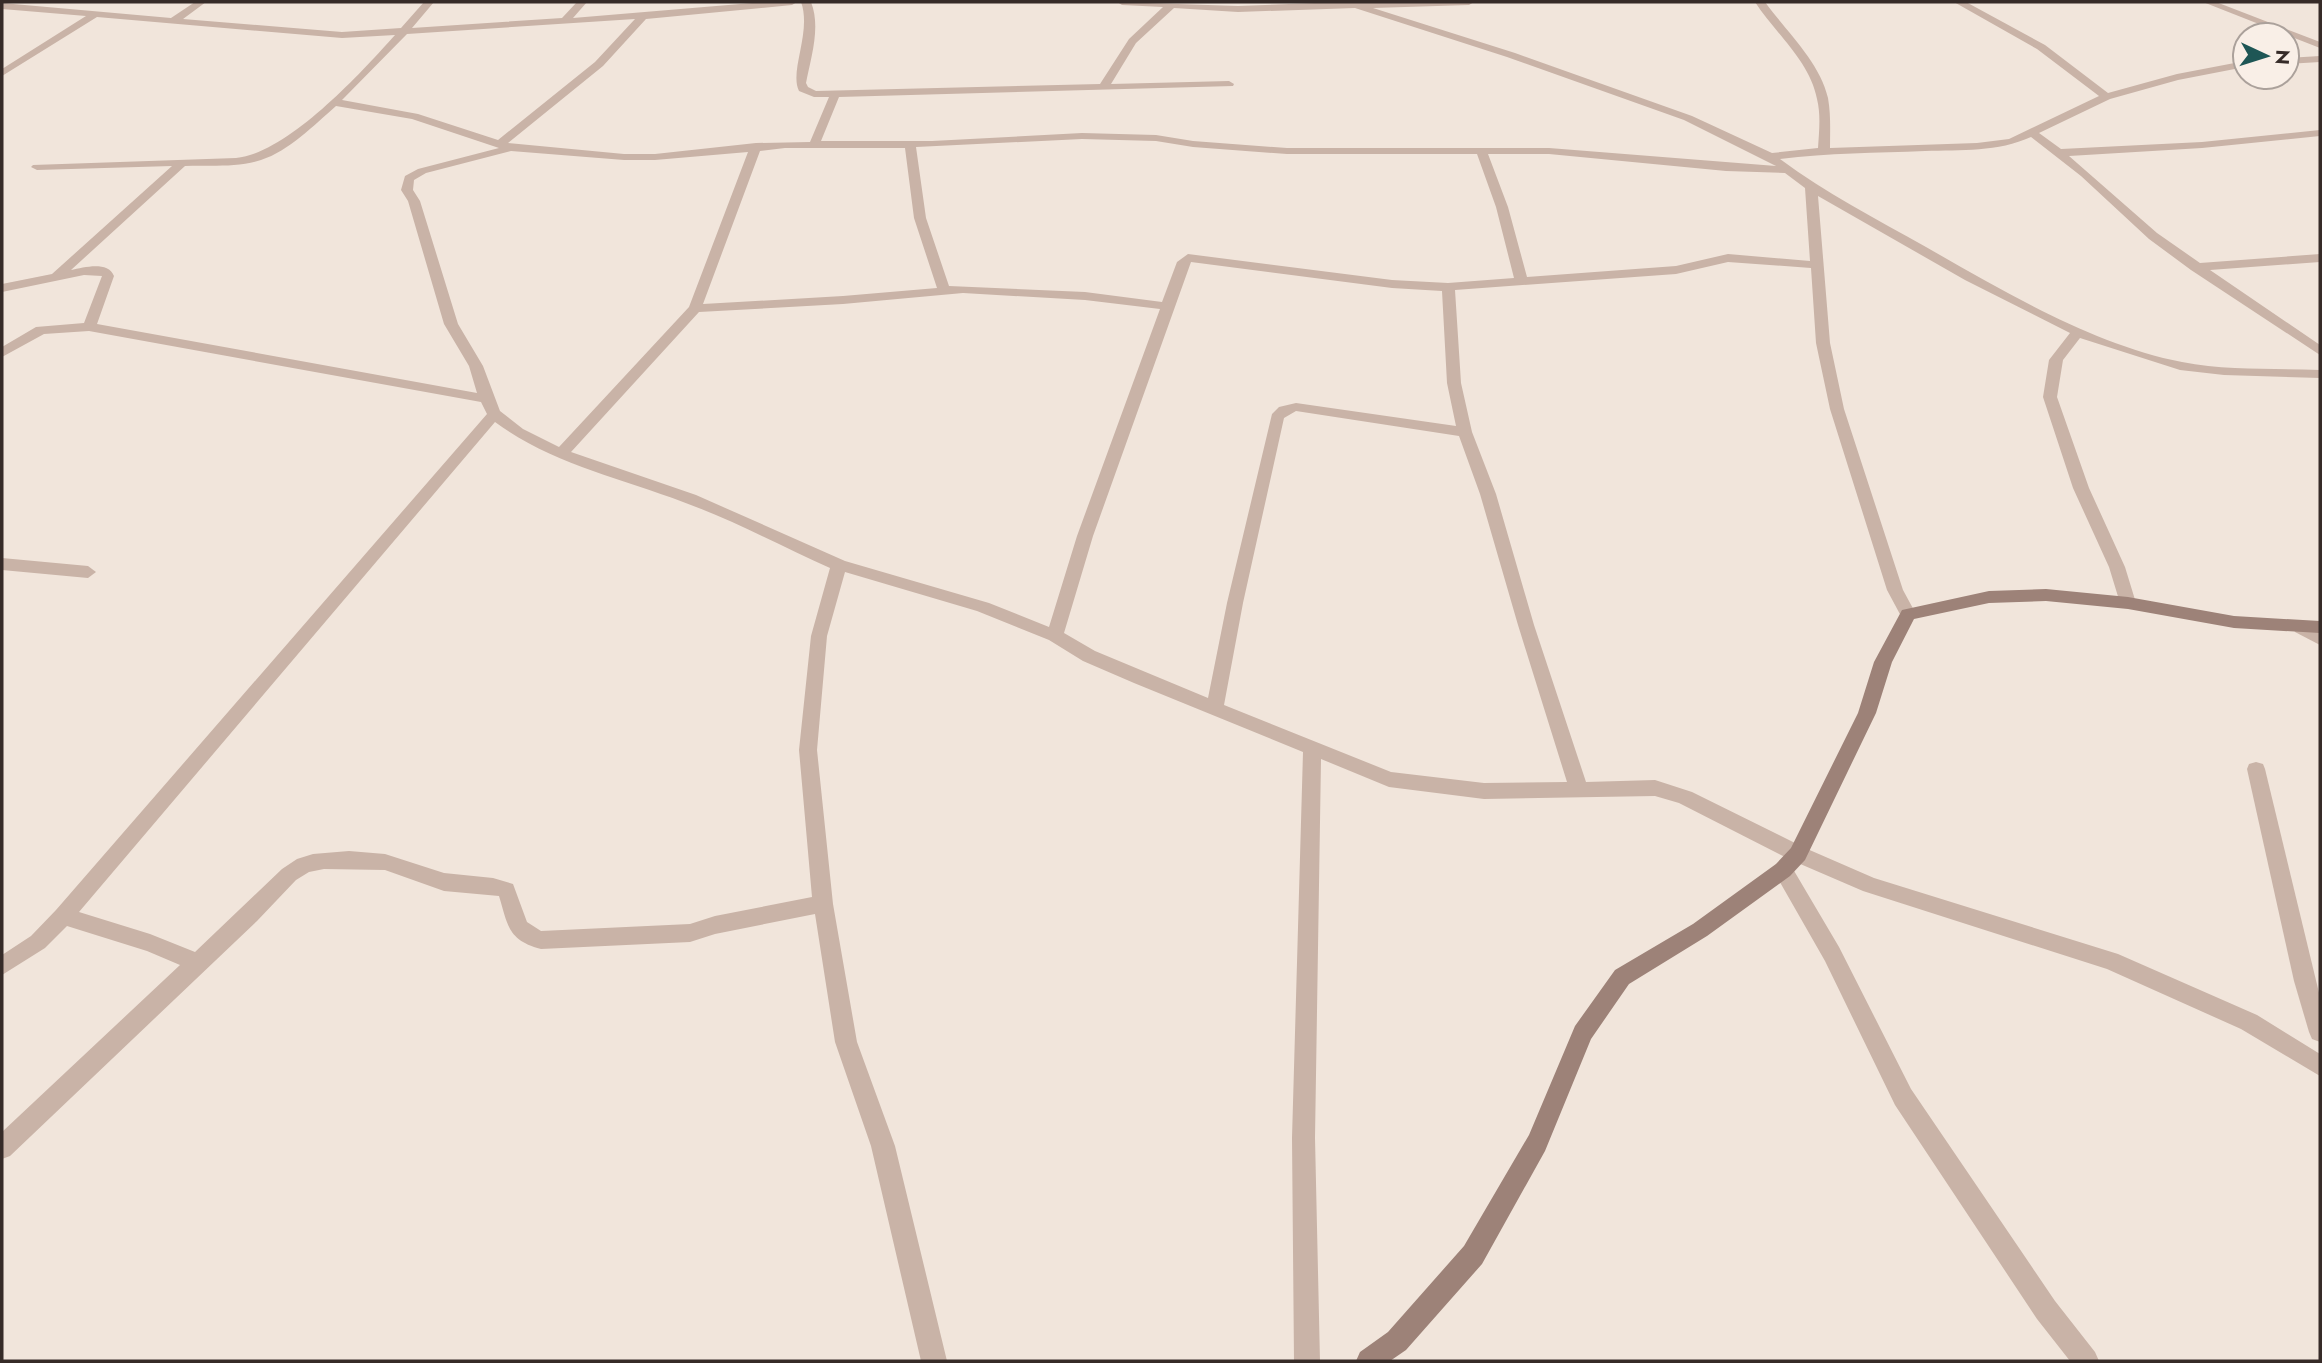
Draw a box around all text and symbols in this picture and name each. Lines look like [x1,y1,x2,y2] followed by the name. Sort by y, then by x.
[2231,21,2301,91] north arrow
[2268,49,2296,66] text: N

